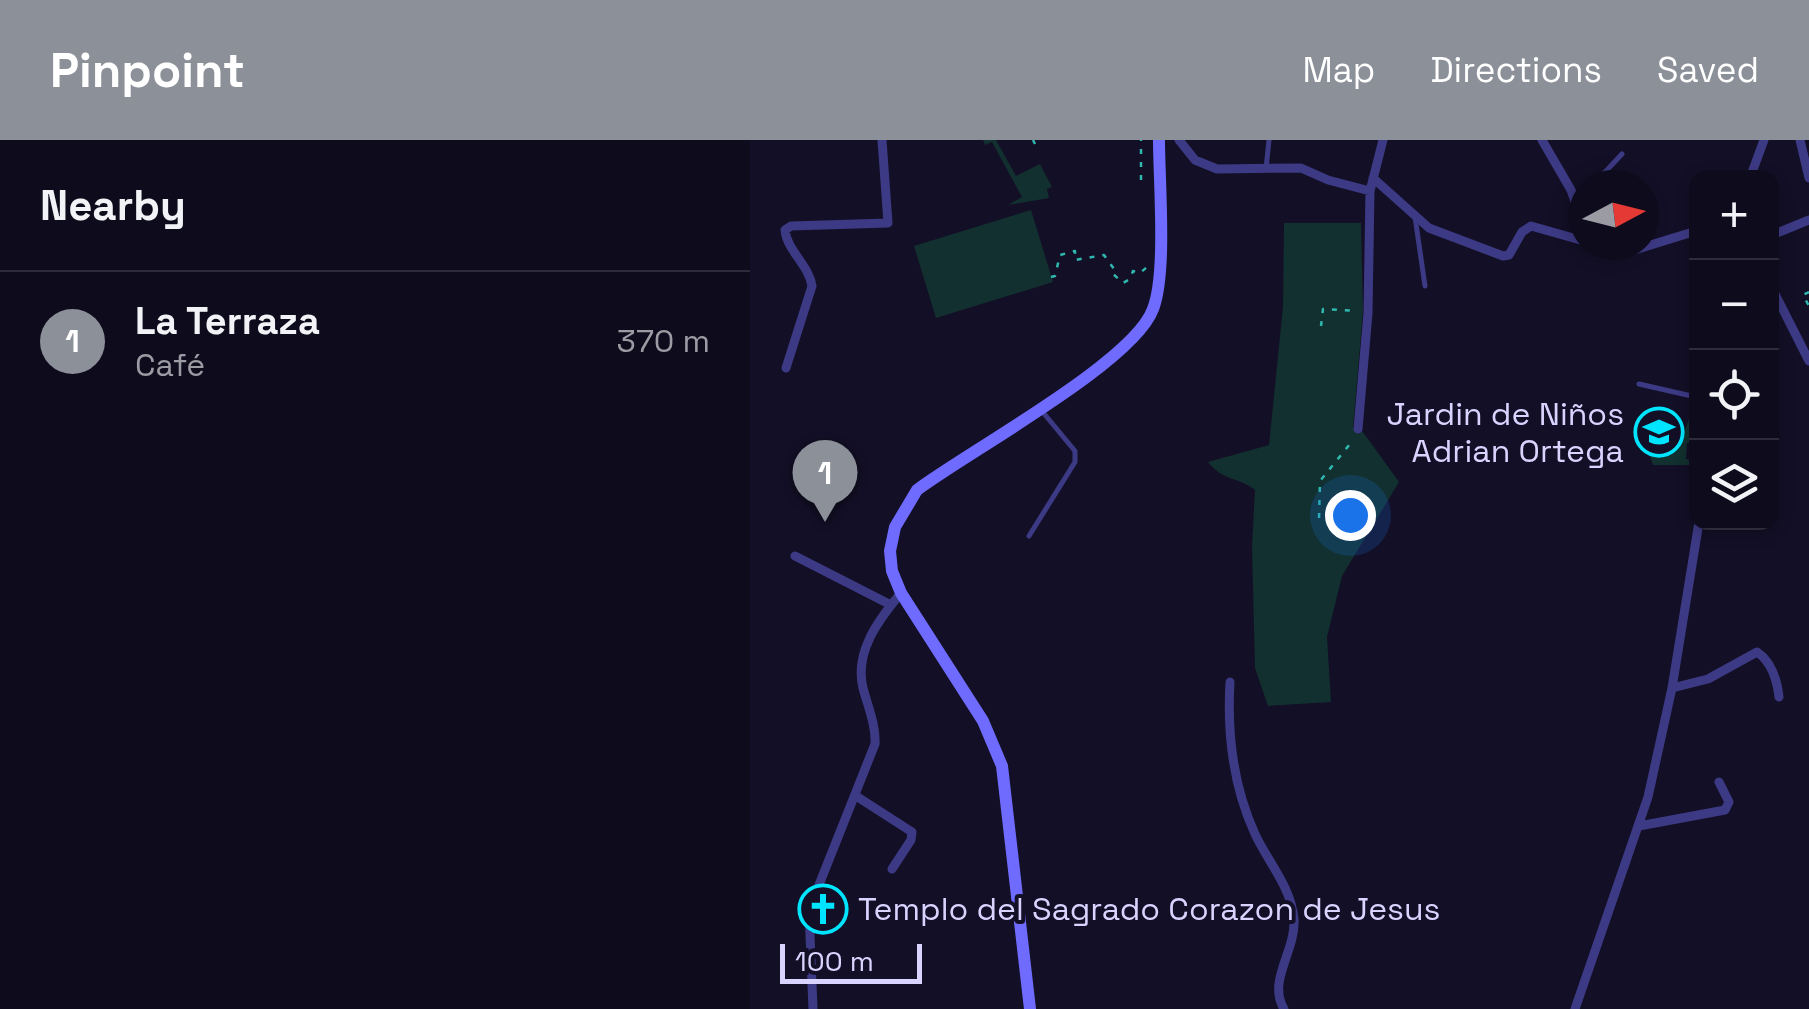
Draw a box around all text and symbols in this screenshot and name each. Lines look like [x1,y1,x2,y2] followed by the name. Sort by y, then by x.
[50,40,245,101] text: Pinpoint
[1302,48,1375,92] text: Map
[1430,48,1602,92] text: Directions
[1657,48,1759,92] text: Saved
[1569,170,1659,260] north arrow
[1689,170,1779,530] map controls
[1689,170,1779,260] button: +
[40,179,186,232] text: Nearby
[1689,260,1779,350] button: −
[135,297,320,345] text: La Terraza
[65,321,80,361] text: 1
[617,321,710,361] text: 370 m
[135,345,205,385] text: Café
[1689,350,1779,440] button: locate
[1387,394,1624,471] place label: Jardin de Niños Adrian Ortega
[1633,406,1685,458] school or university icon: Jardin de Niños Adrian Ortega
[792,440,858,522] pin: 1
[1689,440,1779,530] button: layers
[1325,490,1376,541] your location
[797,883,849,935] church icon: Templo del Sagrado Corazon de Jesus
[858,889,1440,929] place label: Templo del Sagrado Corazon de Jesus
[780,939,922,984] scale bar
[795,943,874,979] text: 100 m

